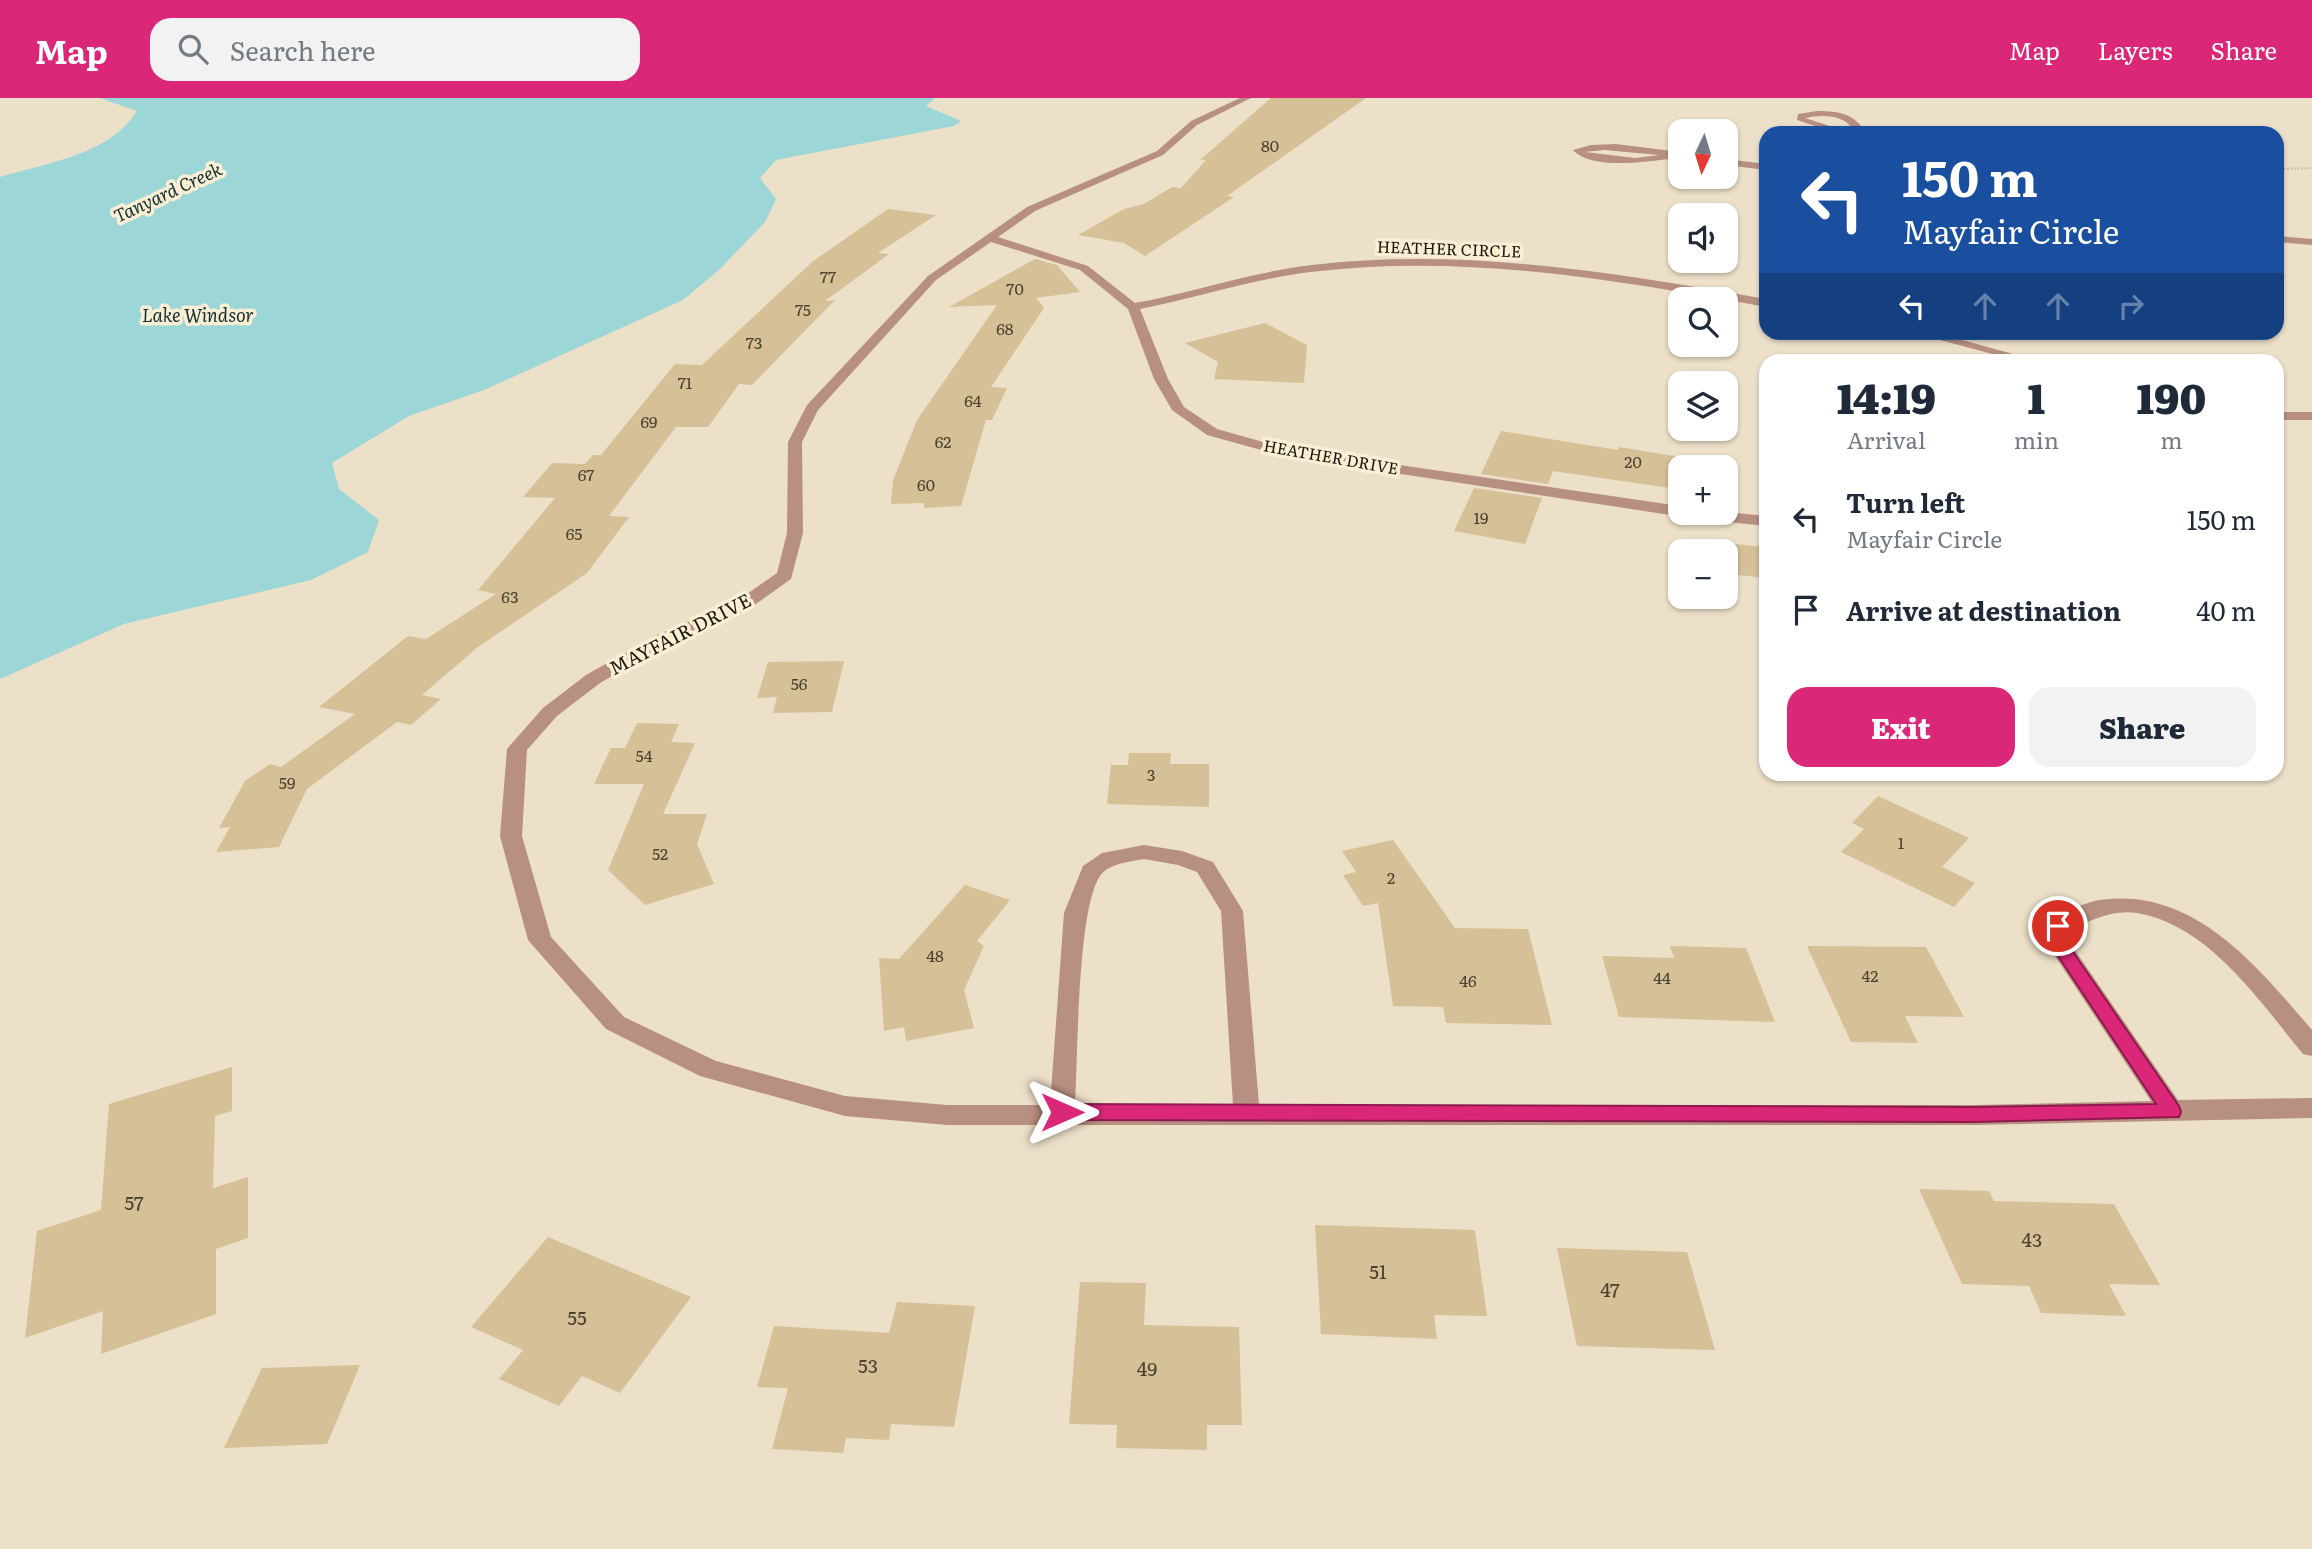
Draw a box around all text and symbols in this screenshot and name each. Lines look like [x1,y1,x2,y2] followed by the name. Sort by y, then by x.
[150,18,640,81] search box
[35,25,108,74] text: Map
[174,30,212,68] icon: search
[230,30,376,69] text: Search here
[2009,32,2060,67] text: Map
[2098,32,2172,67] text: Layers
[2210,32,2277,67] text: Share
[1668,119,1738,189] north arrow
[1668,119,1738,609] map controls
[1261,133,1279,157] house number: 80
[1902,139,2038,212] text: 150 m
[1787,154,1878,245] icon: left
[109,155,226,229] water label: Tanyard Creek
[1668,203,1738,273] button: sound
[1902,206,2119,254] text: Mayfair Circle
[1376,233,1522,263] street label: HEATHER CIRCLE
[820,264,836,288] house number: 77
[1006,276,1024,300] house number: 70
[1668,287,1738,357] button: search
[1893,287,1931,325] icon: left
[1966,287,2004,325] icon: ahead
[2039,287,2077,325] icon: ahead
[2112,287,2150,325] icon: right
[795,297,811,321] house number: 75
[142,301,254,328] water label: Lake Windsor
[996,316,1014,340] house number: 68
[746,330,762,354] house number: 73
[1837,365,1936,427] text: 14:19
[2027,365,2045,427] text: 1
[2137,365,2206,427] text: 190
[678,370,693,394] house number: 71
[1668,371,1738,441] button: layers
[964,388,982,412] house number: 64
[641,409,657,433] house number: 69
[1847,422,1926,456] text: Arrival
[2014,422,2059,456] text: min
[2160,422,2183,456] text: m
[935,429,951,453] house number: 62
[1262,432,1400,480] street label: HEATHER DRIVE
[1624,449,1642,473] house number: 20
[1668,455,1738,525] button: +
[578,462,594,486] house number: 67
[917,472,935,496] house number: 60
[1846,482,1965,521] text: Turn left
[2187,499,2256,538] text: 150 m
[1787,500,1825,538] icon: left
[1474,505,1488,529] house number: 19
[566,521,582,545] house number: 65
[1846,521,2002,555] text: Mayfair Circle
[1668,539,1738,609] button: −
[501,584,519,608] house number: 63
[604,585,755,681] street label: MAYFAIR DRIVE
[1846,590,2121,629] text: Arrive at destination
[2196,590,2256,629] text: 40 m
[1787,591,1825,629] icon: arrive
[791,671,808,695] house number: 56
[1787,687,2015,767] button: Exit
[2029,687,2256,767] button: Share
[636,743,653,767] house number: 54
[1147,762,1155,786] house number: 3
[279,770,295,794] house number: 59
[1898,830,1905,854] house number: 1
[652,841,668,865] house number: 52
[1387,865,1395,889] house number: 2
[2028,896,2088,956] pin
[2039,907,2077,945] icon: arrive
[926,943,944,967] house number: 48
[1862,963,1878,987] house number: 42
[1653,965,1671,989] house number: 44
[1459,968,1477,992] house number: 46
[1025,1075,1099,1149] position arrow
[124,1188,144,1216] house number: 57
[2022,1225,2042,1253] house number: 43
[1369,1257,1387,1285] house number: 51
[1600,1275,1620,1303] house number: 47
[567,1303,587,1331] house number: 55
[858,1351,878,1379] house number: 53
[1137,1354,1157,1382] house number: 49

